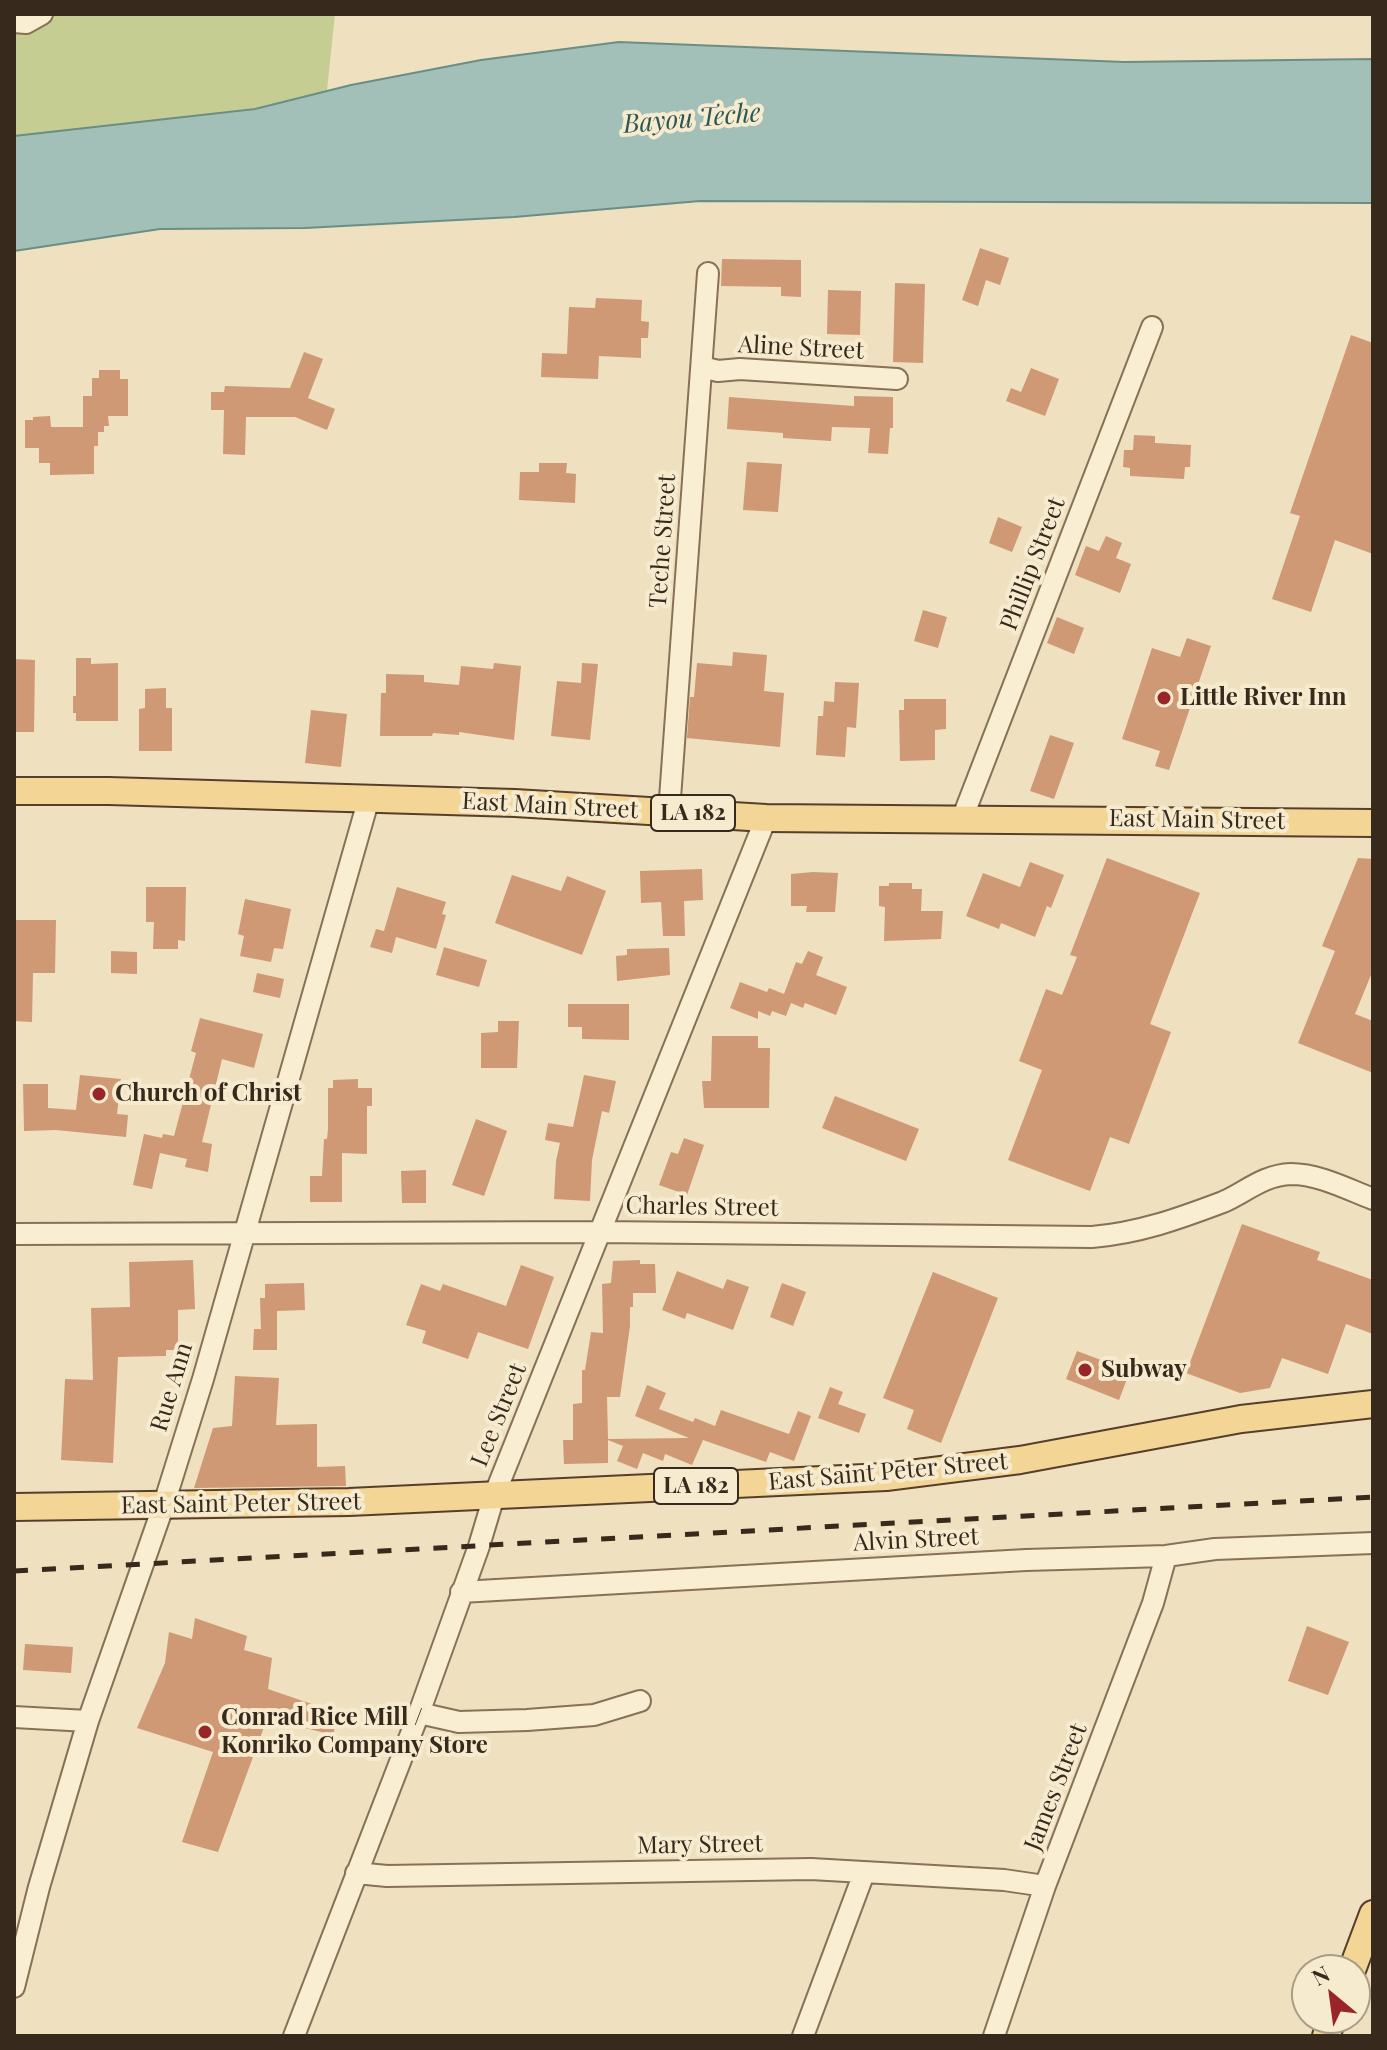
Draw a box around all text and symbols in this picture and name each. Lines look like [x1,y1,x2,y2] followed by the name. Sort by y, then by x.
[622,97,762,141] water label: Bayou Teche
[737,330,865,366] street label: Aline Street
[644,473,682,609] street label: Teche Street
[994,493,1072,635] street label: Phillip Street
[1180,684,1347,712] place label: Little River Inn
[1155,689,1173,707] marker: Little River Inn
[461,787,639,825] street label: East Main Street
[651,795,735,831] road number: LA 182
[1109,804,1285,836] street label: East Main Street
[115,1080,301,1108] place label: Church of Christ
[90,1085,108,1103] marker: Church of Christ
[625,1191,779,1223] street label: Charles Street
[145,1339,199,1435] street label: Rue Ann
[1101,1356,1187,1384] place label: Subway
[465,1359,533,1471] street label: Lee Street
[1076,1361,1094,1379] marker: Subway
[767,1447,1009,1497] street label: East Saint Peter Street
[654,1468,738,1504] road number: LA 182
[121,1488,361,1520] street label: East Saint Peter Street
[853,1522,979,1558] street label: Alvin Street
[221,1704,488,1760] place label: Conrad Rice Mill / Konriko Company Store
[1019,1719,1093,1855] street label: James Street
[196,1723,214,1741] marker: Conrad Rice Mill / Konriko Company Store
[637,1830,763,1860] street label: Mary Street
[1291,1954,1371,2034] north arrow
[1306,1958,1335,1992] text: N

